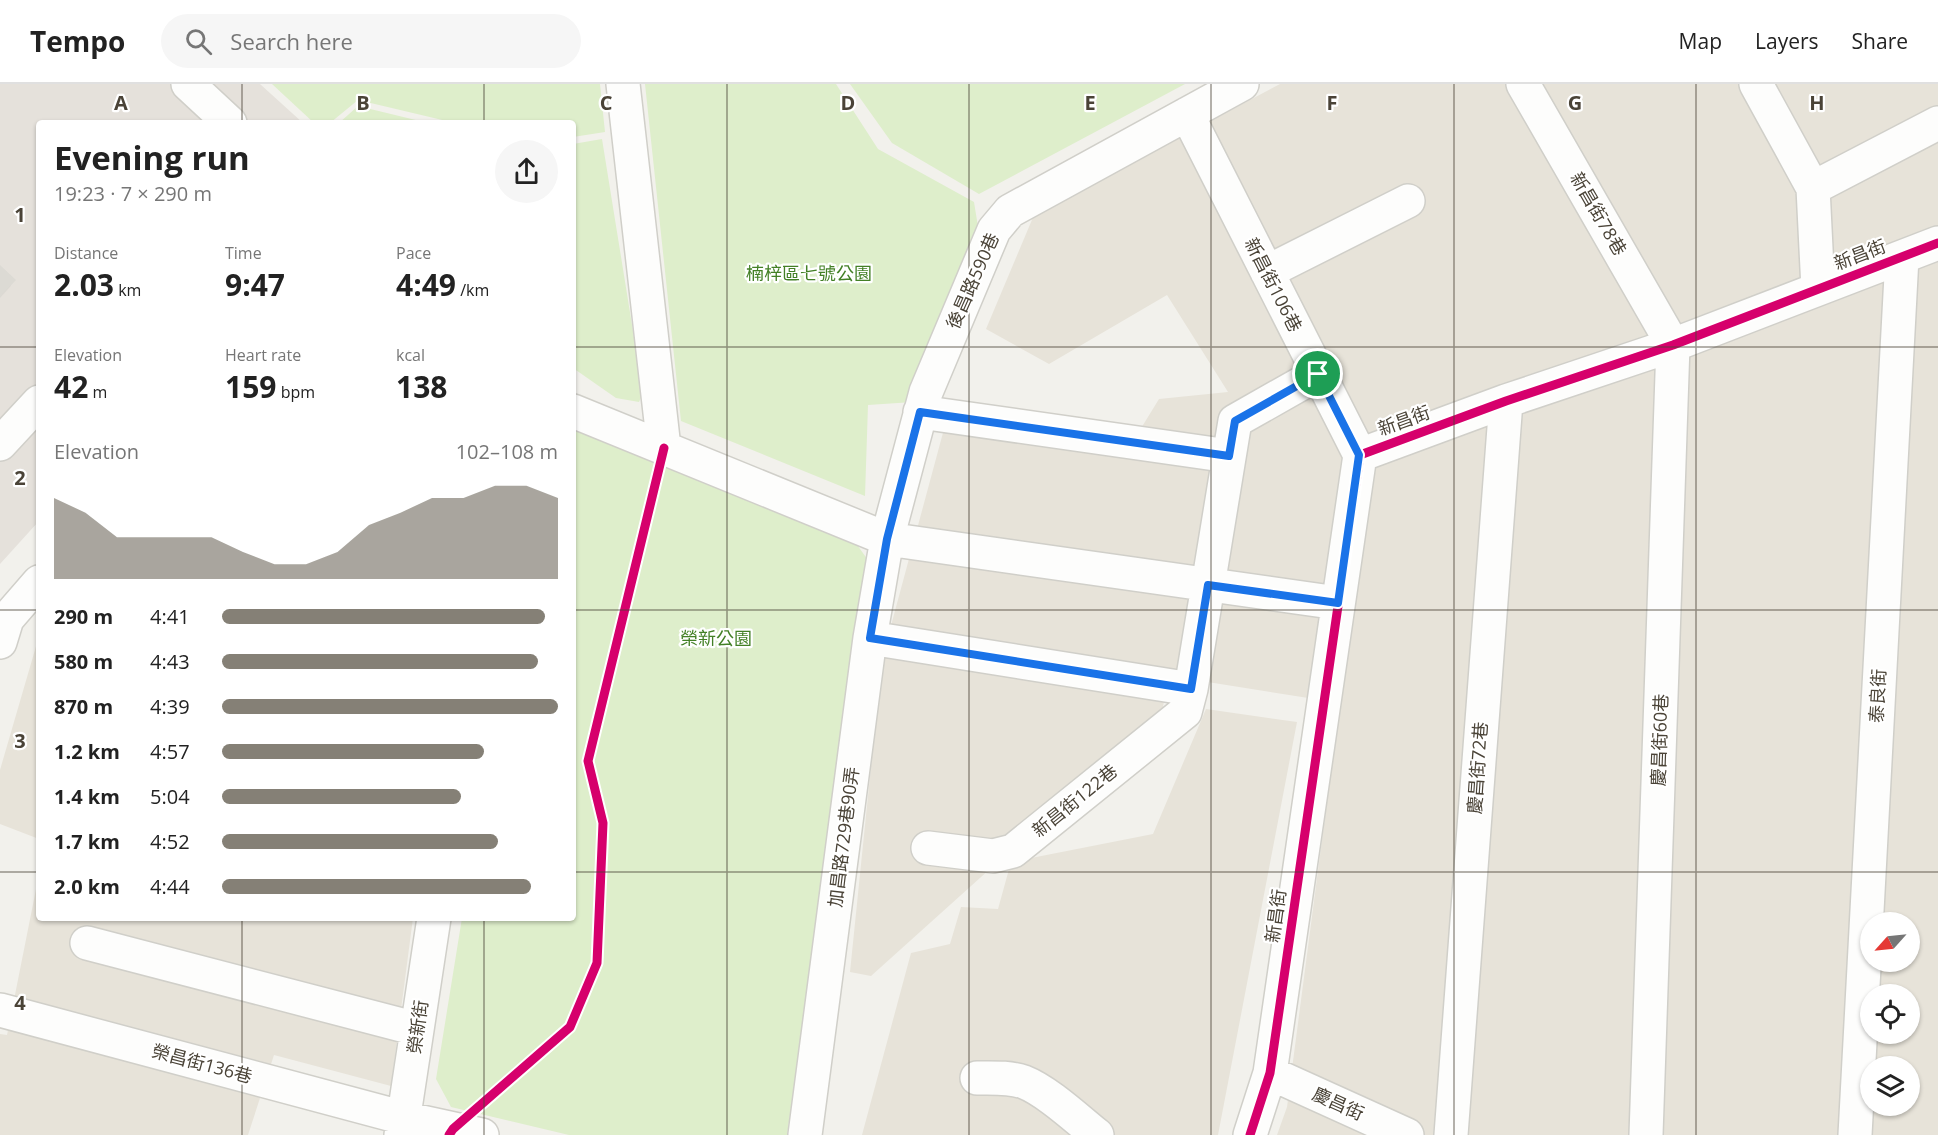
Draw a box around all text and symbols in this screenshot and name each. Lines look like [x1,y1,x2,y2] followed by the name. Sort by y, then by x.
[161,14,581,68] search box
[30,22,125,60] text: Tempo
[182,25,215,58] icon: search
[230,26,353,56] text: Search here
[1679,27,1722,55] text: Map
[1755,27,1819,55] text: Layers
[1852,27,1908,55] text: Share
[114,89,128,116] text: A
[356,89,370,116] text: B
[600,89,613,116] text: C
[841,89,855,116] text: D
[1084,89,1096,116] text: E
[1327,89,1337,116] text: F
[1568,89,1582,116] text: G
[1809,89,1825,116] text: H
[54,135,250,180] text: Evening run
[495,140,558,203] button: share
[1565,167,1632,260] street label: 新昌街78巷
[54,180,212,207] text: 19:23 · 7 × 290 m
[14,201,26,228] text: 1
[940,229,1004,332] street label: 後昌路590巷
[1240,233,1308,336] street label: 新昌街106巷
[1830,233,1889,275] street label: 新昌街
[54,242,118,264] text: Distance
[225,242,262,264] text: Time
[396,242,431,264] text: Pace
[746,261,872,285] park label: 楠梓區七號公園
[54,264,114,305] text: 2.03
[225,264,285,305] text: 9:47
[396,264,456,305] text: 4:49
[114,279,141,301] text: km
[456,279,489,301] text: /km
[54,344,122,366] text: Elevation
[225,344,301,366] text: Heart rate
[396,344,425,366] text: kcal
[1292,348,1343,399] pin
[1301,357,1334,390] icon: arrive
[54,366,88,407] text: 42
[225,366,276,407] text: 159
[396,366,447,407] text: 138
[88,381,107,403] text: m
[276,381,315,403] text: bpm
[1374,400,1433,441] street label: 新昌街
[54,438,139,465] text: Elevation
[456,438,558,465] text: 102–108 m
[14,464,26,491] text: 2
[54,603,113,630] text: 290 m
[150,603,190,630] text: 4:41
[680,626,752,650] park label: 榮新公園
[54,648,113,675] text: 580 m
[150,648,190,675] text: 4:43
[1864,668,1890,724] street label: 泰良街
[54,693,113,720] text: 870 m
[150,693,190,720] text: 4:39
[1645,693,1673,787] street label: 慶昌街60巷
[1462,721,1492,815] street label: 慶昌街72巷
[14,727,26,754] text: 3
[54,738,120,765] text: 1.2 km
[150,738,190,765] text: 4:57
[1027,759,1122,842] street label: 新昌街122巷
[822,765,864,909] street label: 加昌路729巷90弄
[54,783,120,810] text: 1.4 km
[150,783,190,810] text: 5:04
[54,828,120,855] text: 1.7 km
[150,828,190,855] text: 4:52
[54,873,120,900] text: 2.0 km
[150,873,190,900] text: 4:44
[1259,887,1291,944] street label: 新昌街
[1860,912,1920,972] north arrow
[1860,912,1920,1116] map controls
[1860,984,1920,1044] button: locate
[14,989,26,1016] text: 4
[401,998,433,1055] street label: 榮新街
[149,1038,255,1088] street label: 榮昌街136巷
[1860,1056,1920,1116] button: layers
[1309,1081,1368,1125] street label: 慶昌街

